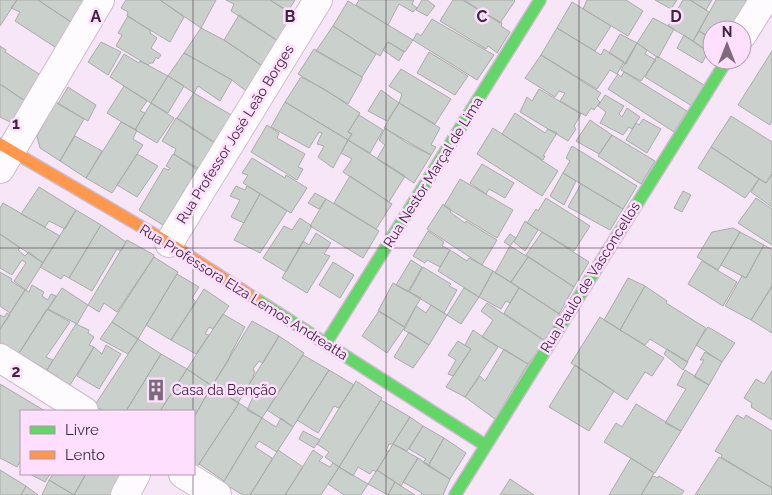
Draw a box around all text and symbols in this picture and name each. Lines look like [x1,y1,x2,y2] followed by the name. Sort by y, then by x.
[91,7,102,26] text: A
[285,7,296,26] text: B
[477,7,488,26] text: C
[670,7,682,26] text: D
[702,20,752,70] north arrow
[722,24,732,40] text: N
[173,42,297,226] street label: Rua Professor José Leão Borges
[380,94,486,250] street label: Rua Nestor Marçal de Lima
[12,114,20,133] text: 1
[537,198,643,355] street label: Rua Paulo de Vasconcellos
[137,221,351,363] street label: Rua Professora Elza Lemos Andreatta
[11,362,21,381] text: 2
[143,377,169,403] building icon: Casa da Benção
[172,382,276,398] place label: Casa da Benção
[20,410,195,475] legend
[65,421,99,439] text: Livre
[65,446,105,464] text: Lento

